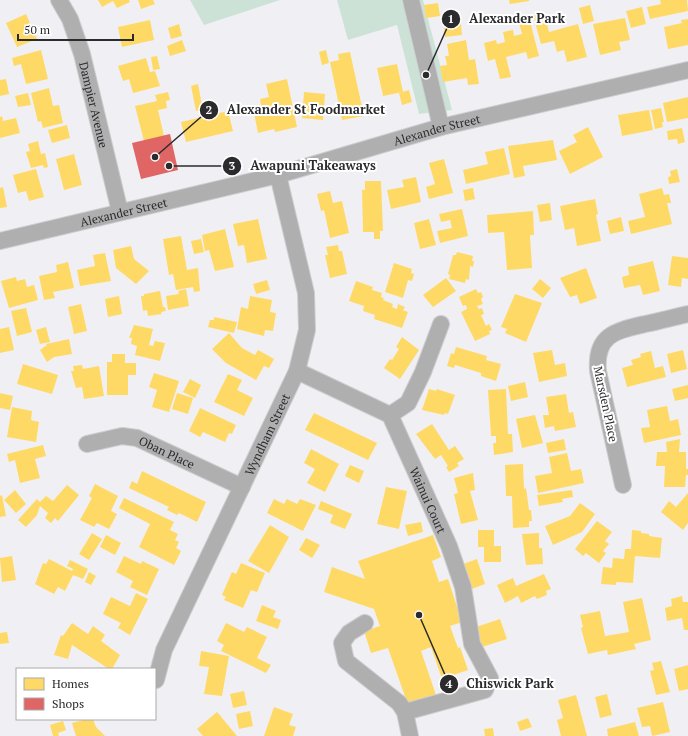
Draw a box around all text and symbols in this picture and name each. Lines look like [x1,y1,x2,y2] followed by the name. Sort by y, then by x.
[441,6,573,31] callout: Alexander Park
[469,9,565,27] text: Alexander Park
[448,11,454,26] text: 1
[18,16,133,42] scale bar
[24,22,51,37] text: 50 m
[77,60,112,149] street label: Dampier Avenue
[199,97,393,122] callout: Alexander St Foodmarket
[227,100,386,118] text: Alexander St Foodmarket
[206,102,213,117] text: 2
[392,111,482,148] street label: Alexander Street
[222,153,384,178] callout: Awapuni Takeaways
[250,156,376,174] text: Awapuni Takeaways
[229,158,236,173] text: 3
[78,194,169,229] street label: Alexander Street
[591,365,621,443] street label: Marsden Place
[241,390,293,478] street label: Wyndham Street
[137,432,197,471] street label: Oban Place
[407,465,450,536] street label: Wainui Court
[16,668,156,720] legend
[439,671,562,696] callout: Chiswick Park
[466,674,554,692] text: Chiswick Park
[52,676,89,691] text: Homes
[446,676,453,691] text: 4
[52,696,84,711] text: Shops

